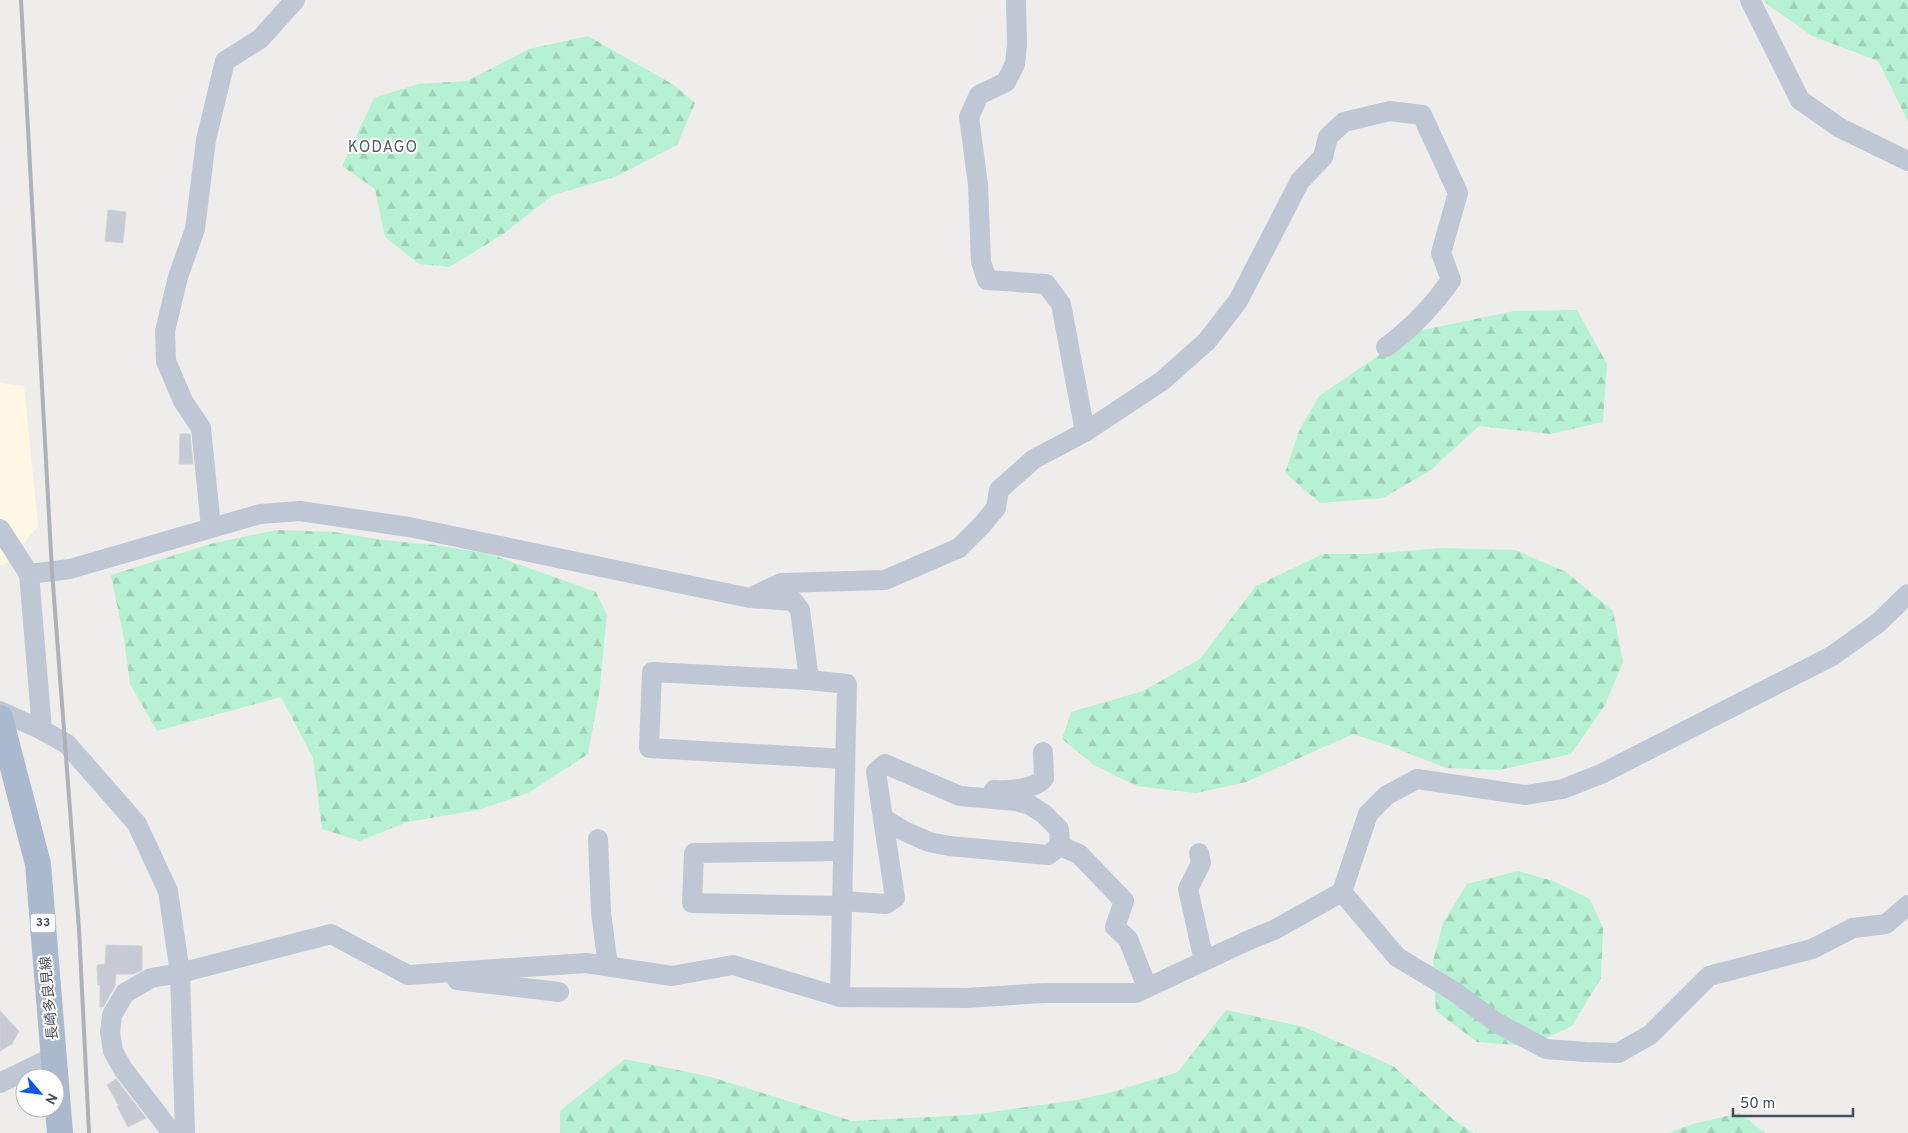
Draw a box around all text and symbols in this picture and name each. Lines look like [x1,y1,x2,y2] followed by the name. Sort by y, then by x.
[348,138,418,158] district label: KODAGO
[30,914,56,932] road number: 33
[38,955,62,1041] street label: 長崎多良見線
[15,1068,65,1118] north arrow
[1733,1086,1853,1118] scale bar
[40,1090,60,1107] text: N
[1740,1095,1775,1114] text: 50 m

